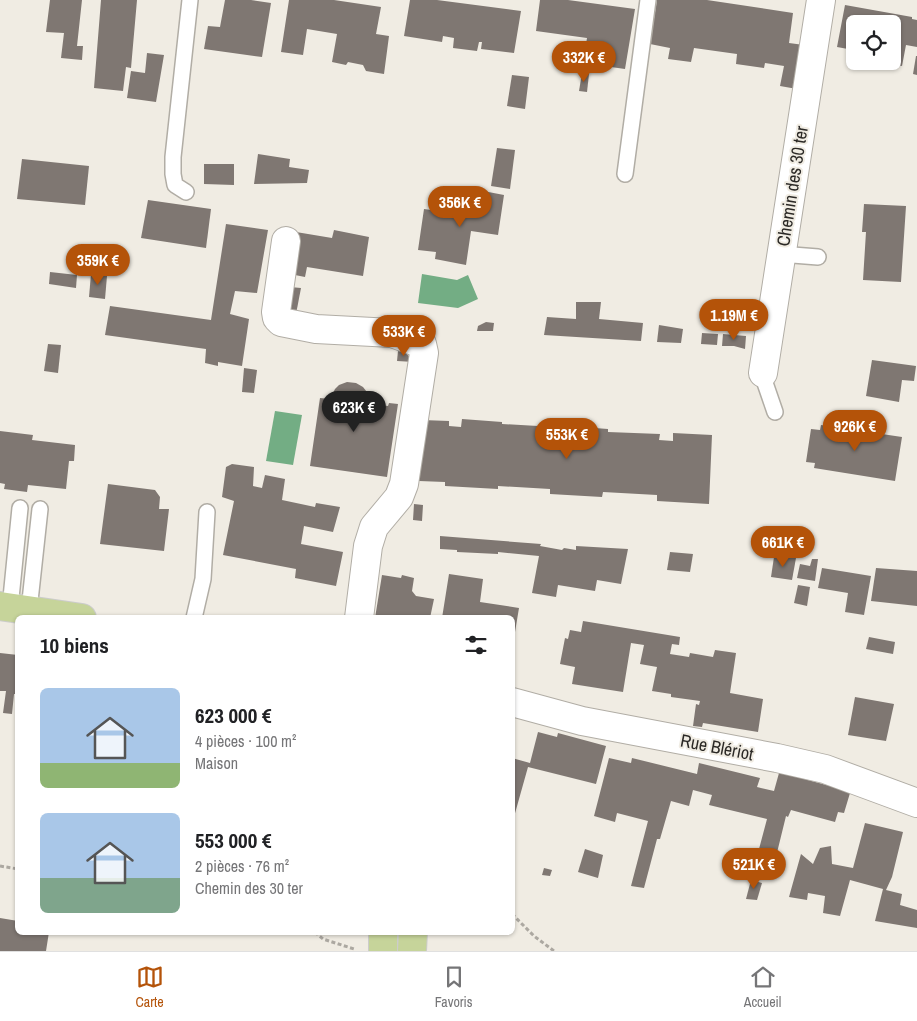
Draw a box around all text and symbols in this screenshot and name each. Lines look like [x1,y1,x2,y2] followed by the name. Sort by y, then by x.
[846,15,901,70] map controls
[846,15,901,70] button: locate
[543,41,625,83] pin: 332K €
[563,46,605,68] text: 332K €
[770,124,814,248] street label: Chemin des 30 ter
[419,186,501,228] pin: 356K €
[439,191,481,213] text: 356K €
[57,244,139,286] pin: 359K €
[77,249,119,271] text: 359K €
[688,298,780,341] pin: 1.19M €
[710,304,758,326] text: 1.19M €
[363,314,445,357] pin: 533K €
[383,320,425,342] text: 533K €
[313,390,395,433] pin: 623K €
[333,396,375,418] text: 623K €
[814,410,896,452] pin: 926K €
[834,415,876,437] text: 926K €
[526,418,608,460] pin: 553K €
[546,423,588,445] text: 553K €
[742,526,824,568] pin: 661K €
[762,531,804,553] text: 661K €
[40,631,109,660] text: 10 biens
[462,631,490,659] icon: filters
[195,701,272,730] text: 623 000 €
[80,708,140,768] icon: home
[678,728,756,766] street label: Rue Blériot
[195,730,296,752] text: 4 pièces · 100 m²
[195,752,238,774] text: Maison
[195,826,272,855] text: 553 000 €
[80,833,140,893] icon: home
[713,848,795,890] pin: 521K €
[733,853,775,875] text: 521K €
[195,855,289,877] text: 2 pièces · 76 m²
[195,877,303,899] text: Chemin des 30 ter
[136,963,164,1011] tab: Carte
[435,963,473,1011] tab: Favoris
[744,963,781,1011] tab: Accueil

